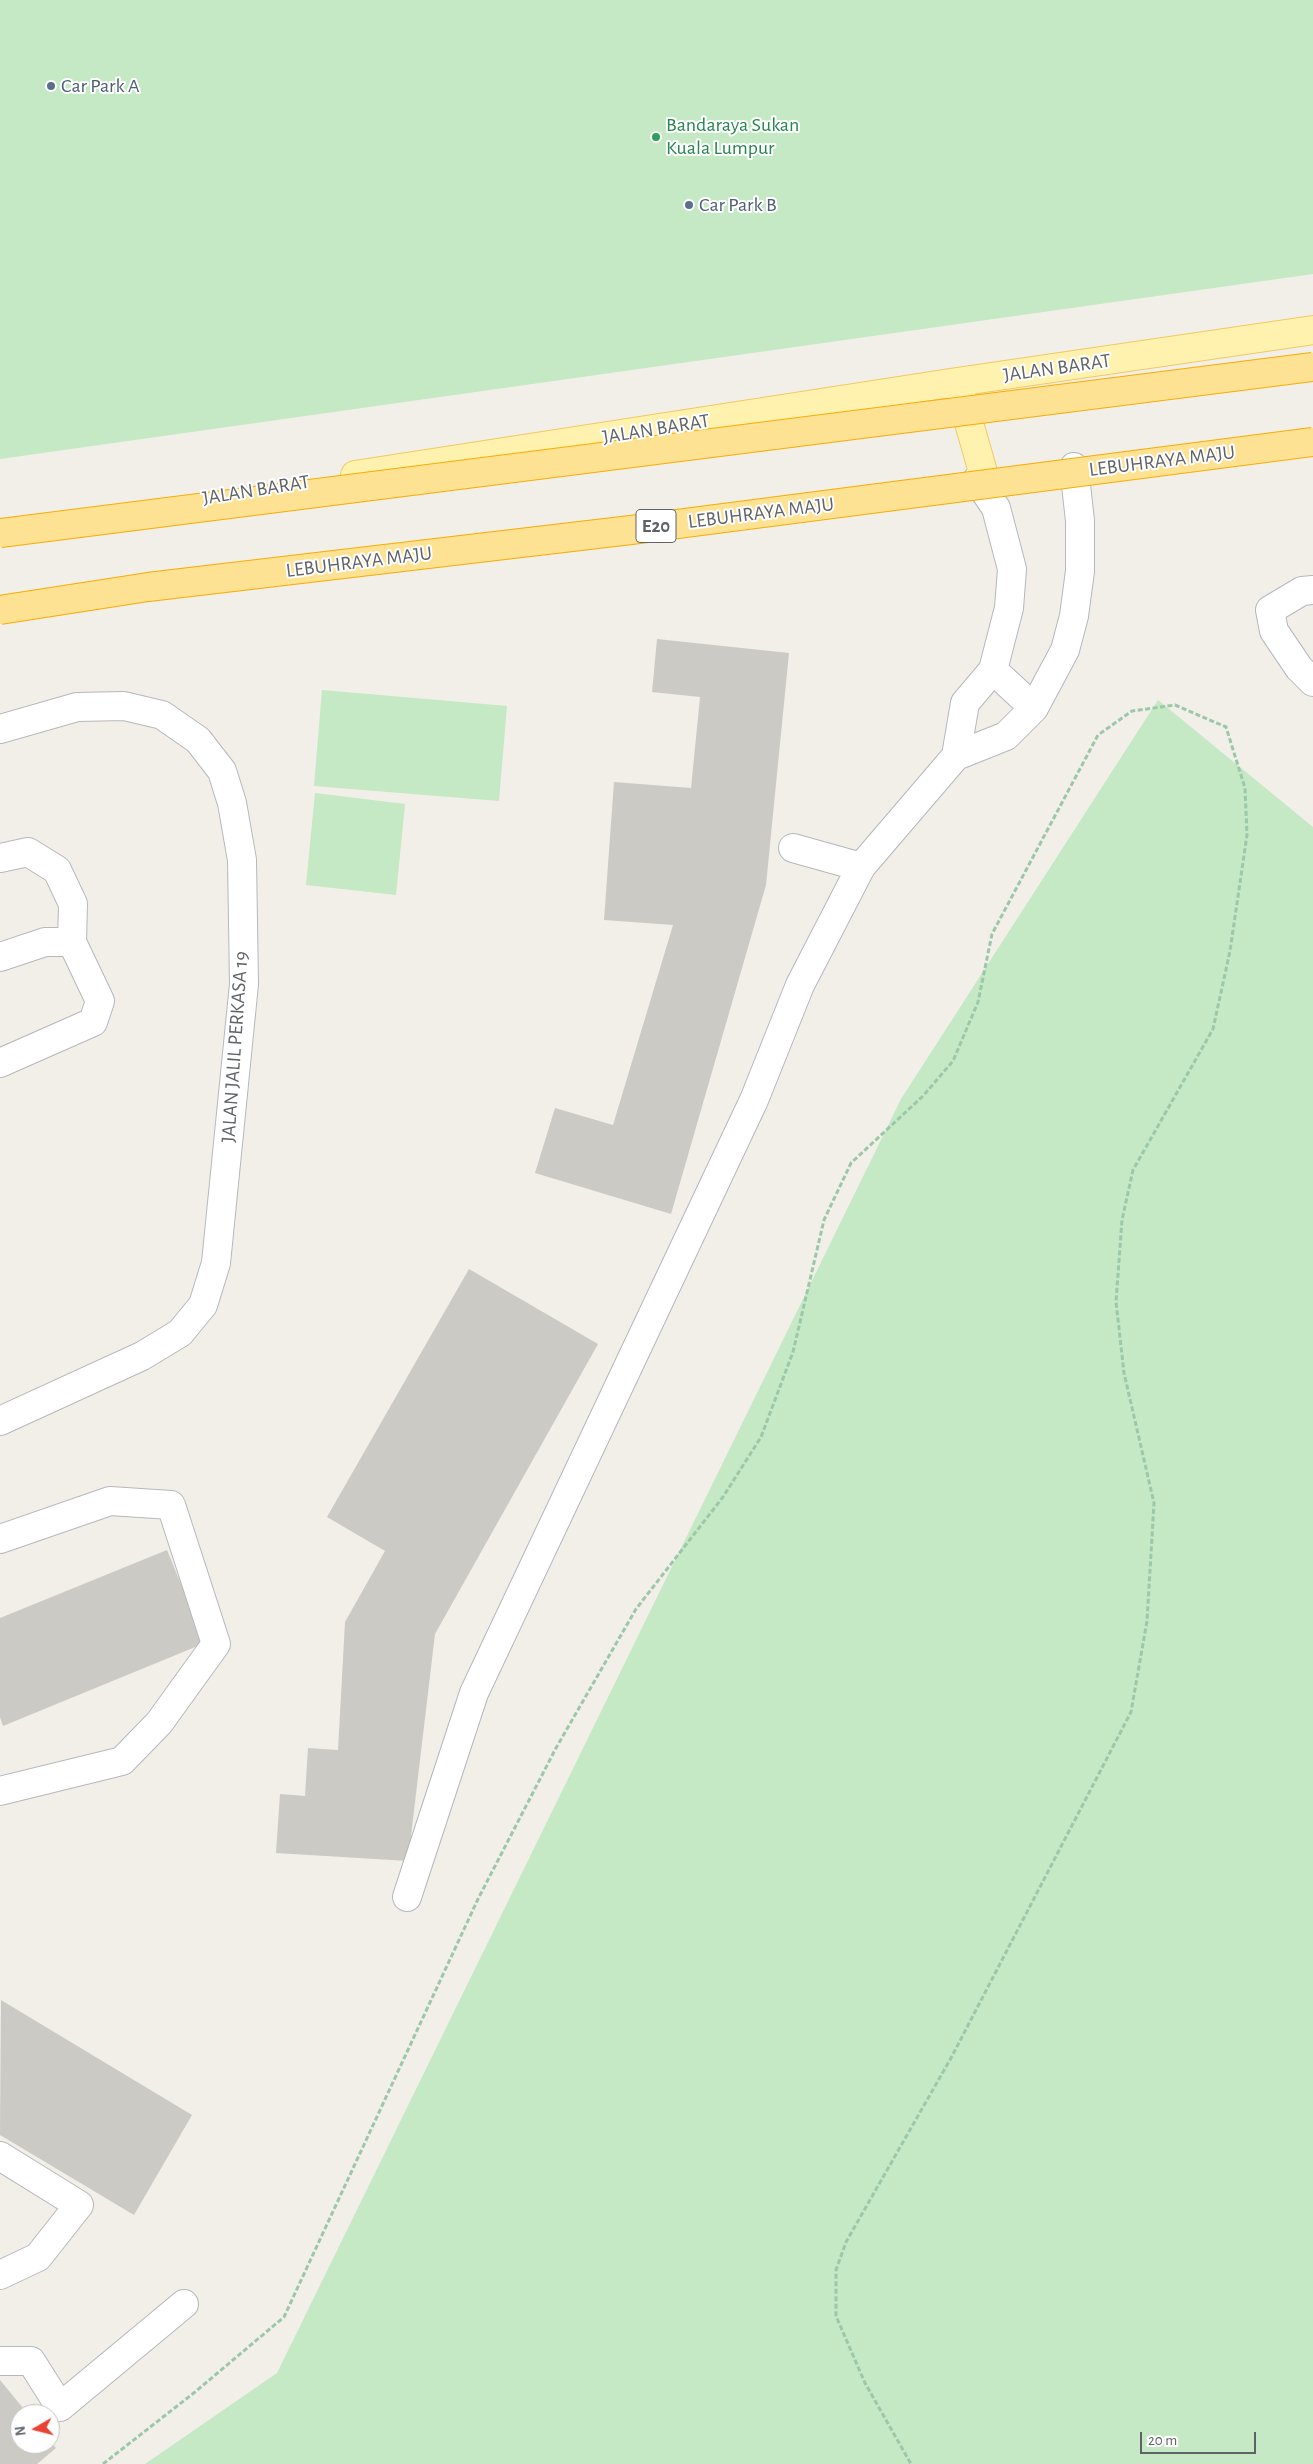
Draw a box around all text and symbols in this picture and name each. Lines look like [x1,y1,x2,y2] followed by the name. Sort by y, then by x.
[61,74,140,98] place label: Car Park A
[45,80,57,92] marker: Car Park A
[666,113,799,160] place label: Bandaraya Sukan Kuala Lumpur
[650,131,662,143] marker: Bandaraya Sukan Kuala Lumpur
[699,193,777,217] place label: Car Park B
[683,199,695,211] marker: Car Park B
[1002,349,1112,387] street label: JALAN BARAT
[601,409,711,449] street label: JALAN BARAT
[1088,440,1236,482] street label: LEBUHRAYA MAJU
[201,470,311,510] street label: JALAN BARAT
[687,492,835,534] street label: LEBUHRAYA MAJU
[636,510,676,542] road number: E20
[285,541,433,583] street label: LEBUHRAYA MAJU
[216,950,254,1144] street label: JALAN JALIL PERKASA 19
[10,2404,60,2454] north arrow
[1143,2422,1259,2454] scale bar
[14,2425,29,2437] text: N
[1148,2433,1177,2448] text: 20 m

